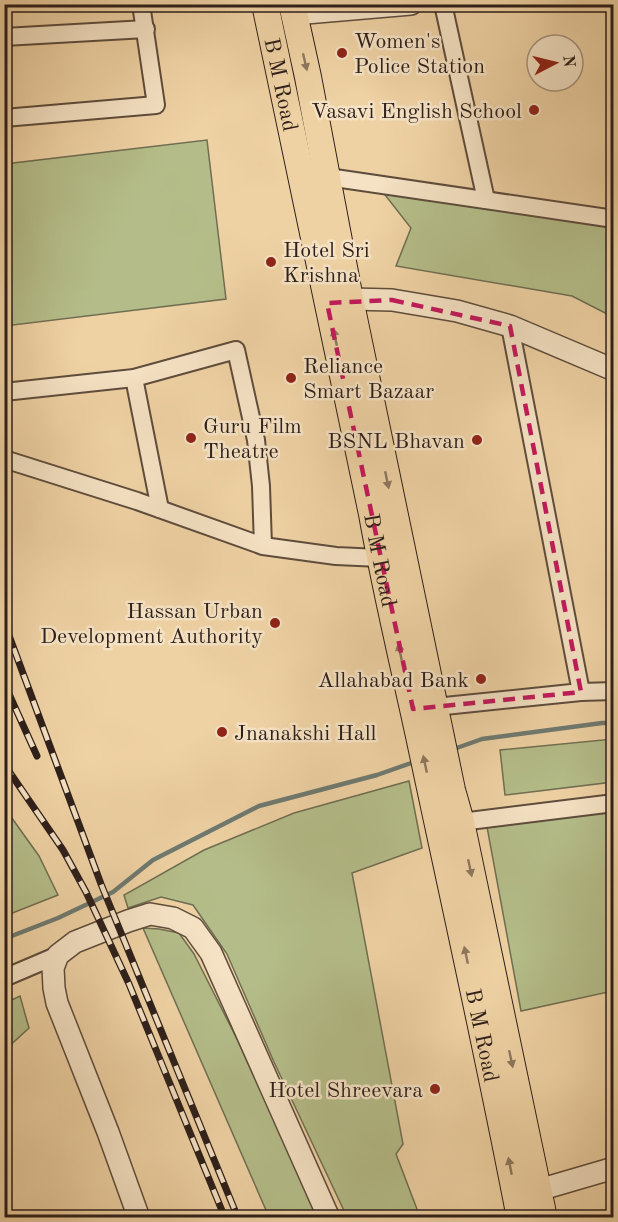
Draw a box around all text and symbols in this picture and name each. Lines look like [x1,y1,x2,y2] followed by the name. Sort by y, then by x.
[354,31,485,78] place label: Women's Police Station
[525,33,585,93] north arrow
[259,36,300,133] street label: B M Road
[335,46,349,60] marker: Women's Police Station
[301,52,310,71] one-way arrow
[559,54,577,69] text: N
[311,101,522,123] place label: Vasavi English School
[527,103,541,117] marker: Vasavi English School
[283,240,370,287] place label: Hotel Sri Krishna
[264,255,278,269] marker: Hotel Sri Krishna
[330,328,339,347] one-way arrow
[303,356,434,403] place label: Reliance Smart Bazaar
[284,371,298,385] marker: Reliance Smart Bazaar
[203,416,302,463] place label: Guru Film Theatre
[184,431,198,445] marker: Guru Film Theatre
[327,431,465,453] place label: BSNL Bhavan
[470,433,484,447] marker: BSNL Bhavan
[383,470,393,489] one-way arrow
[359,512,399,609] street label: B M Road
[40,601,263,648] place label: Hassan Urban Development Authority
[268,616,282,630] marker: Hassan Urban Development Authority
[394,642,404,661] one-way arrow
[317,670,469,692] place label: Allahabad Bank
[474,672,488,686] marker: Allahabad Bank
[234,723,377,745] place label: Jnanakshi Hall
[215,725,229,739] marker: Jnanakshi Hall
[420,754,429,773] one-way arrow
[466,859,476,877] one-way arrow
[461,945,470,964] one-way arrow
[460,987,502,1084] street label: B M Road
[506,1049,516,1068] one-way arrow
[268,1080,423,1102] place label: Hotel Shreevara
[428,1082,442,1096] marker: Hotel Shreevara
[505,1157,514,1176] one-way arrow

